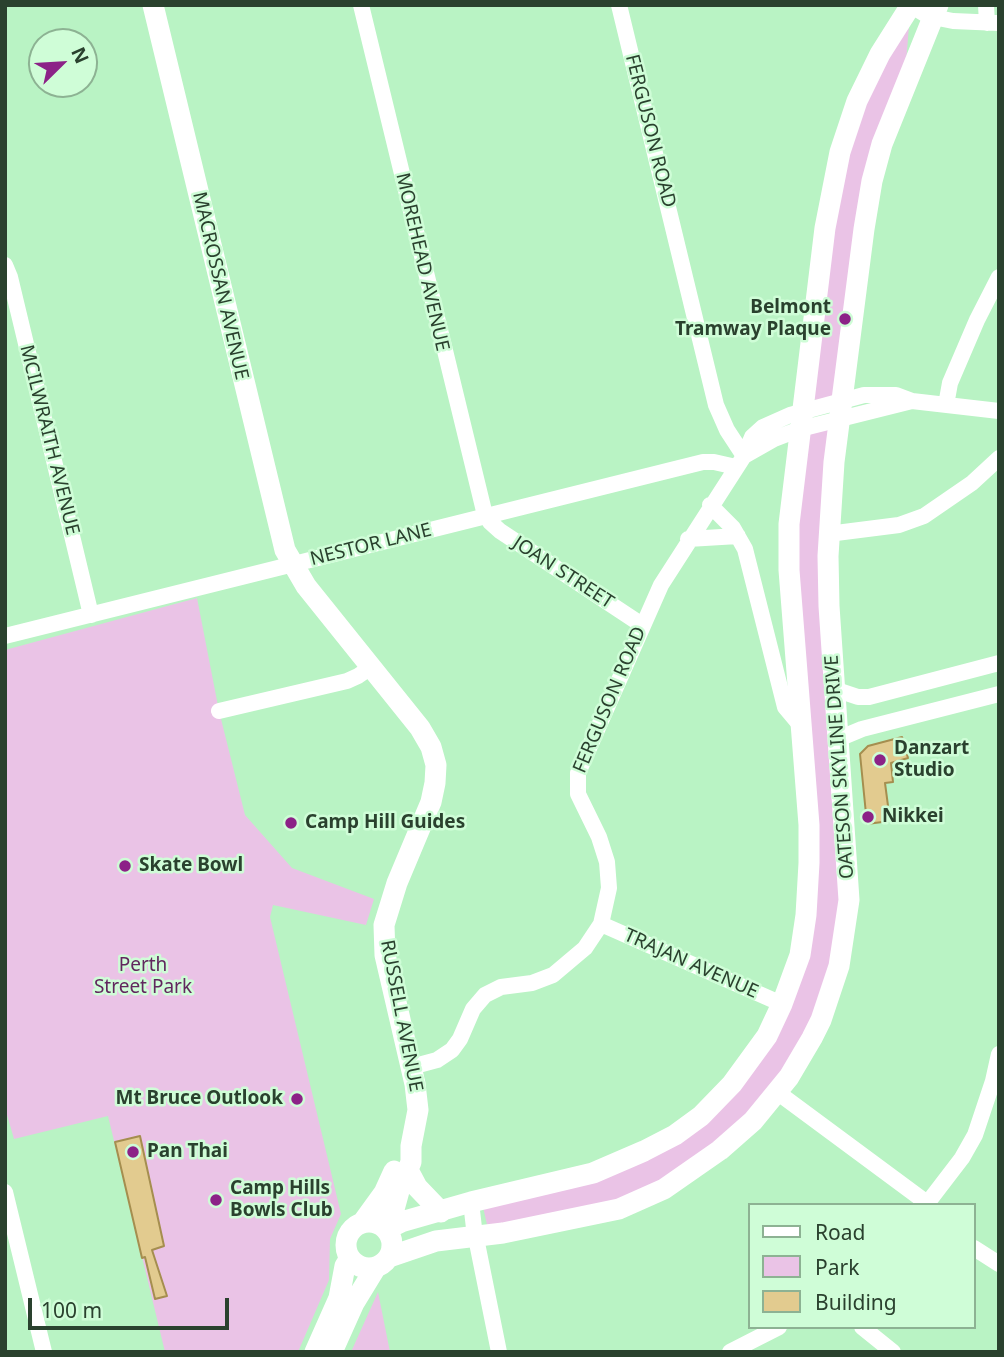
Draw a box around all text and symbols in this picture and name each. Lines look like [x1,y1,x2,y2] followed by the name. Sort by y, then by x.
[28,28,98,98] north arrow
[65,43,95,68] text: N
[620,52,680,210] street label: FERGUSON ROAD
[390,171,454,353] street label: MOREHEAD AVENUE
[187,190,253,382] street label: MACROSSAN AVENUE
[675,297,831,341] place label: Belmont Tramway Plaque
[837,311,853,327] marker: Belmont Tramway Plaque
[14,343,84,537] street label: MCILWRAITH AVENUE
[308,519,434,571] street label: NESTOR LANE
[508,532,618,614] street label: JOAN STREET
[569,623,651,777] street label: FERGUSON ROAD
[821,654,859,880] street label: OATESON SKYLINE DRIVE
[894,738,969,782] place label: Danzart Studio
[872,752,888,768] marker: Danzart Studio
[882,806,944,828] place label: Nikkei
[860,809,876,825] marker: Nikkei
[305,812,465,834] place label: Camp Hill Guides
[283,815,299,831] marker: Camp Hill Guides
[139,855,243,877] place label: Skate Bowl
[117,858,133,874] marker: Skate Bowl
[620,924,762,1004] street label: TRAJAN AVENUE
[375,938,427,1094] street label: RUSSELL AVENUE
[94,955,192,999] park label: Perth Street Park
[116,1088,283,1110] place label: Mt Bruce Outlook
[289,1091,305,1107] marker: Mt Bruce Outlook
[147,1141,228,1163] place label: Pan Thai
[125,1144,141,1160] marker: Pan Thai
[230,1178,333,1222] place label: Camp Hills Bowls Club
[208,1192,224,1208] marker: Camp Hills Bowls Club
[748,1203,976,1329] legend
[815,1218,865,1246] text: Road
[815,1253,859,1281] text: Park
[32,1284,233,1328] scale bar
[815,1288,897,1316] text: Building
[41,1296,102,1324] text: 100 m

